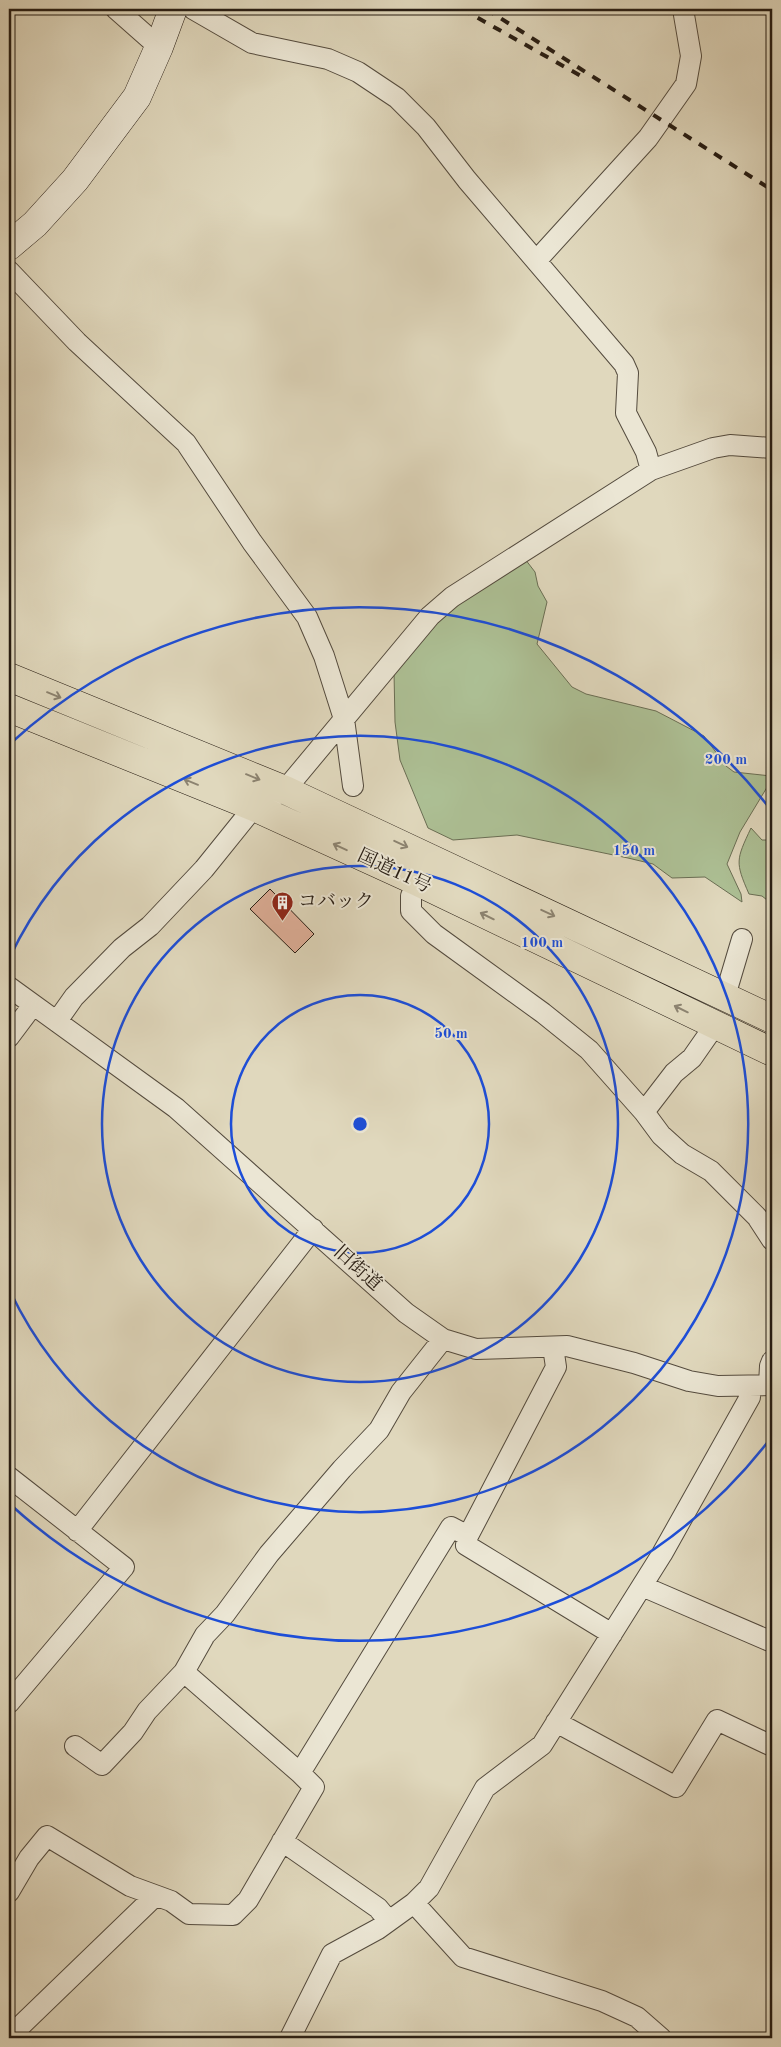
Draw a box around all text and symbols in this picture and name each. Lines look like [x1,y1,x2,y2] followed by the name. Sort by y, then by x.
[46,691,61,701] one-way arrow
[705,753,747,768] text: 200 m
[245,772,260,782] one-way arrow
[184,776,199,786] one-way arrow
[393,840,408,849] one-way arrow
[333,841,348,851] one-way arrow
[613,844,655,859] text: 150 m
[354,845,435,897] street label: 国道11号
[270,890,294,921] building icon: コバック
[298,892,374,912] place label: コバック
[540,909,555,918] one-way arrow
[480,911,495,920] one-way arrow
[521,936,563,951] text: 100 m
[674,1004,689,1013] one-way arrow
[434,1027,468,1042] text: 50 m
[351,1115,369,1133] centre of rings
[329,1241,386,1295] street label: 旧街道

